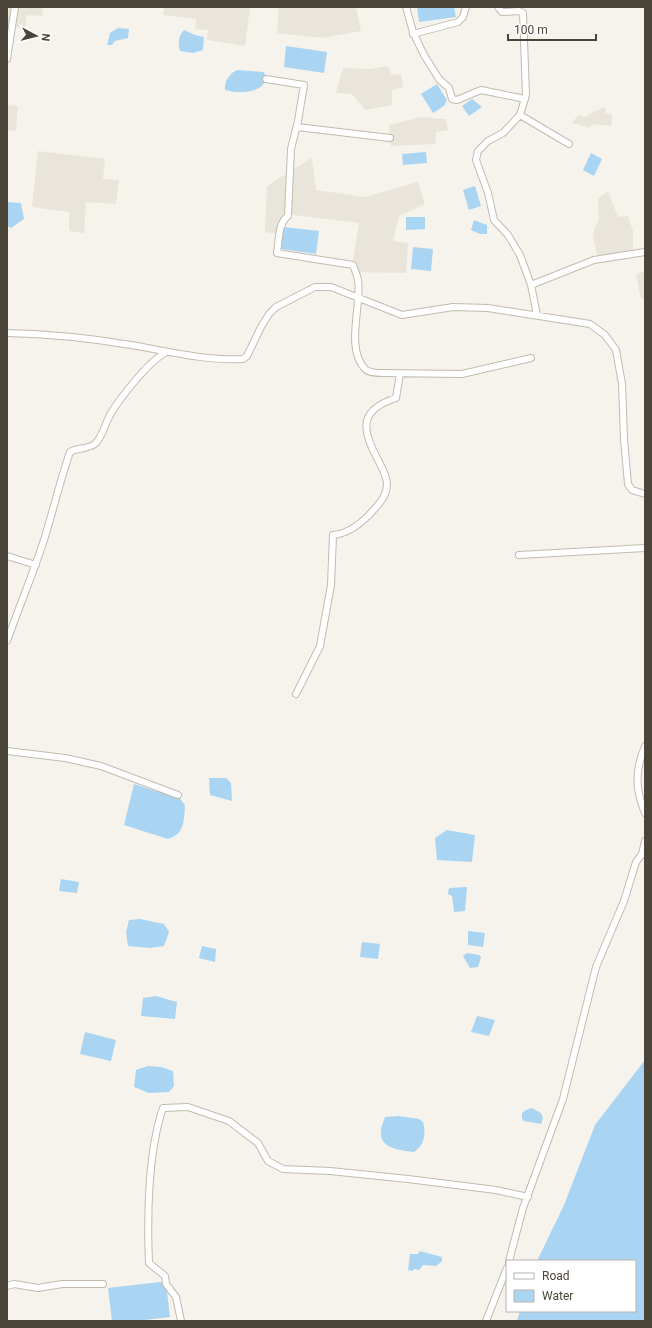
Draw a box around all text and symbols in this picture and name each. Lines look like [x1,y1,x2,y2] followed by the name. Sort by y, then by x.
[16,16,56,56] north arrow
[508,16,596,42] scale bar
[514,23,548,37] text: 100 m
[38,33,52,42] text: N
[506,1260,636,1312] legend
[542,1269,570,1283] text: Road
[542,1289,573,1303] text: Water

